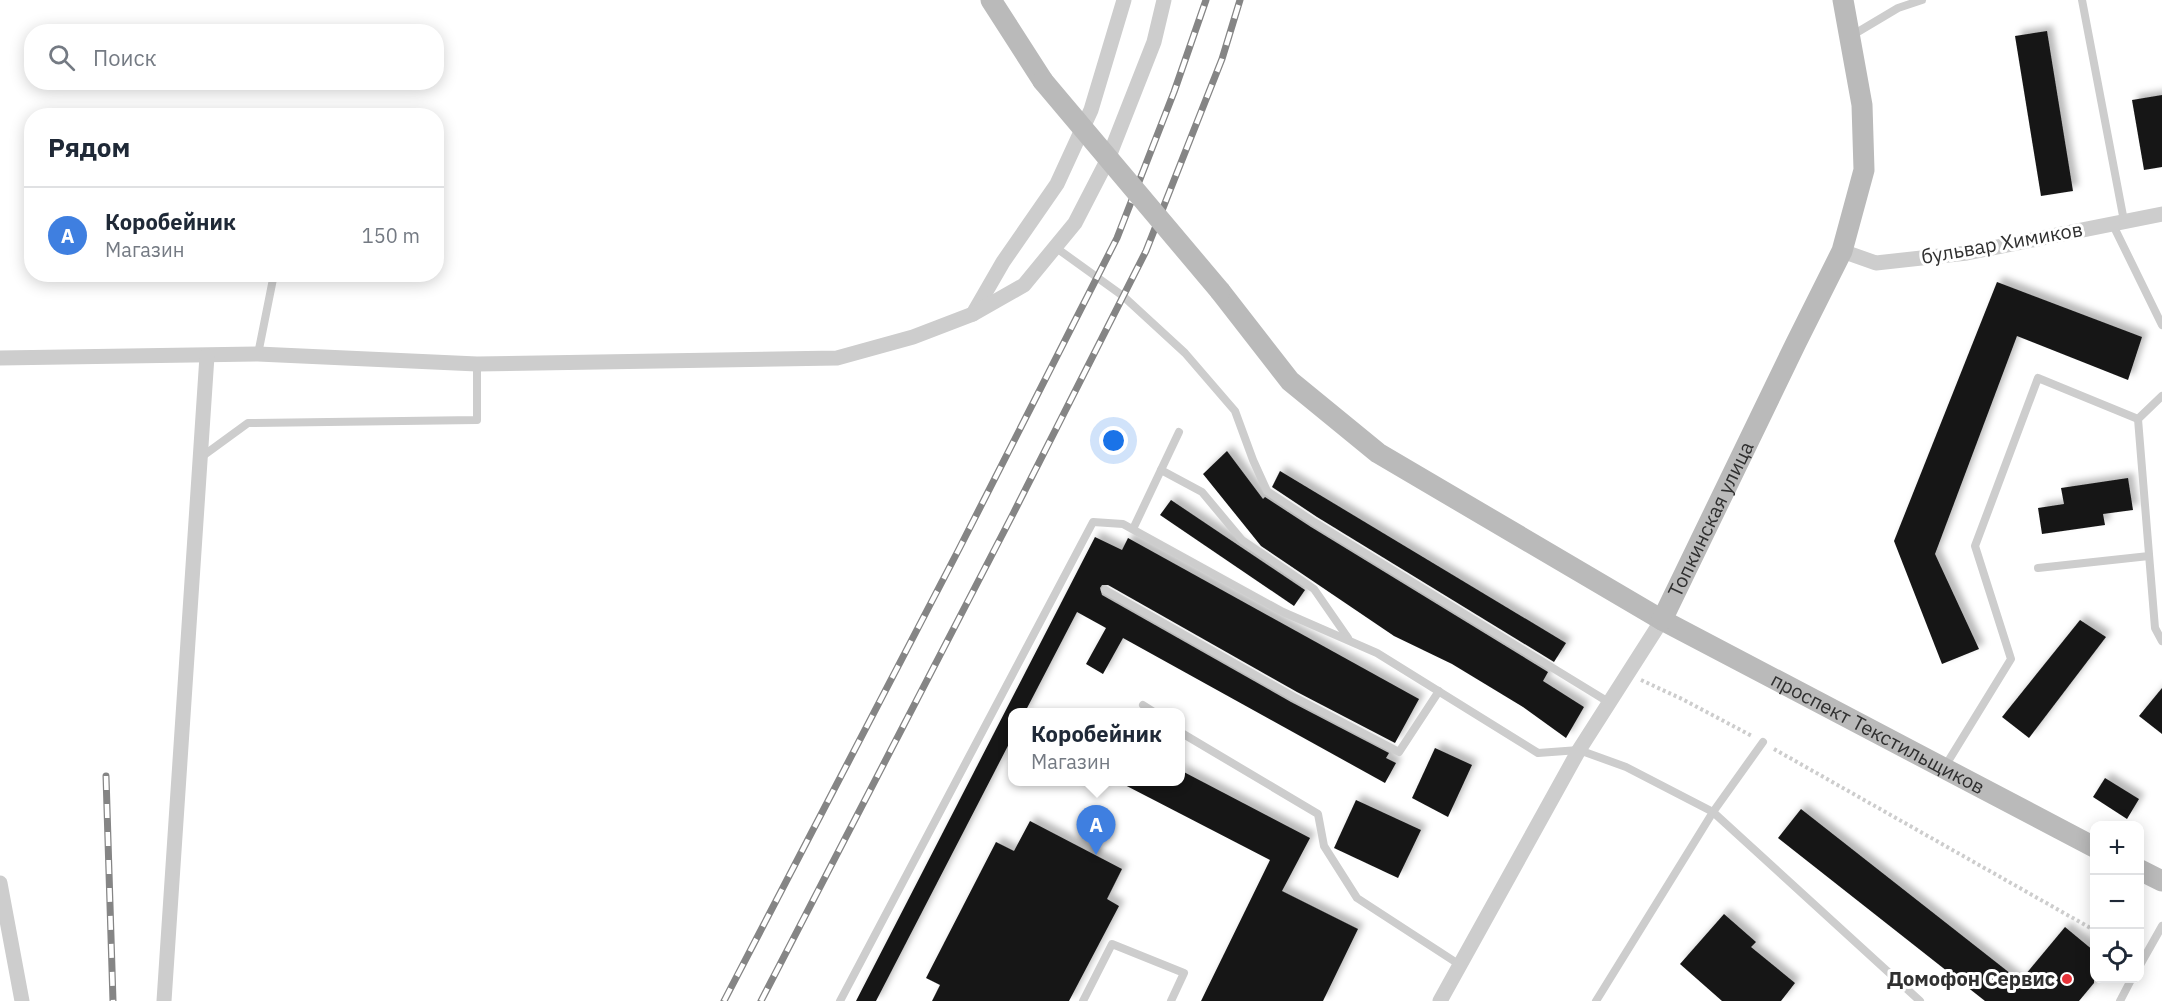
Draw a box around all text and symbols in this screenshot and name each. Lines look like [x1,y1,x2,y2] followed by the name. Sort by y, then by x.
[24,24,444,90] search box
[45,41,78,74] icon: search
[93,43,157,72] text: Поиск
[48,130,130,164] text: Рядом
[105,207,236,236] text: Коробейник
[1919,215,2085,270] street label: бульвар Химиков
[61,222,74,249] text: A
[362,222,420,249] text: 150 m
[105,236,185,263] text: Магазин
[1099,426,1128,455] your location
[1661,436,1760,601] street label: Топкинская улица
[1766,666,1990,800] street label: проспект Текстильщиков
[1008,708,1185,786] popup
[1031,719,1162,748] text: Коробейник
[1031,748,1111,775] text: Магазин
[1076,806,1116,855] pin: A
[2090,821,2144,983] map controls
[2090,821,2144,875] button: +
[2090,875,2144,929] button: −
[2090,929,2144,983] button: locate
[1887,965,2055,992] place label: Домофон Сервис
[2060,972,2074,986] marker: Домофон Сервис

